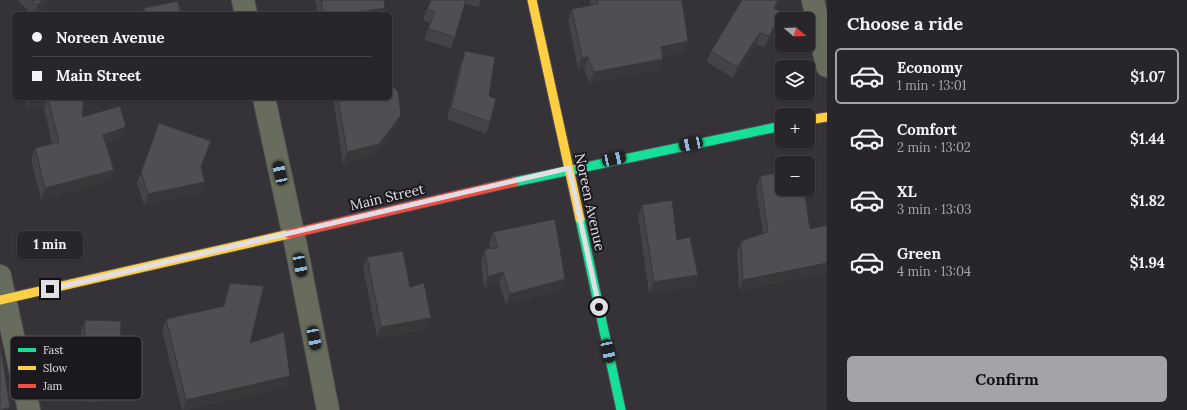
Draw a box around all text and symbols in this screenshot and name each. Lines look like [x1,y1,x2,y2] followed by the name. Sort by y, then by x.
[775,12,815,52] north arrow
[775,12,815,196] map controls
[847,12,963,35] text: Choose a ride
[56,28,165,47] text: Noreen Avenue
[849,58,885,94] icon: car
[897,58,962,77] text: Economy
[775,60,815,100] button: layers
[56,66,141,85] text: Main Street
[1130,67,1165,86] text: $1.07
[897,77,966,94] text: 1 min · 13:01
[775,108,815,148] button: +
[849,120,885,156] icon: car
[897,120,957,139] text: Comfort
[1130,129,1165,148] text: $1.44
[678,136,704,152] car
[897,139,971,156] text: 2 min · 13:02
[571,151,609,253] street label: Noreen Avenue
[601,151,627,167] car
[775,156,815,196] button: −
[272,160,288,186] car
[348,180,427,214] street label: Main Street
[849,182,885,218] icon: car
[897,182,917,201] text: XL
[1130,191,1165,210] text: $1.82
[897,201,971,218] text: 3 min · 13:03
[17,231,83,259] callout: 1 min
[33,236,67,253] text: 1 min
[849,244,885,280] icon: car
[897,244,941,263] text: Green
[292,252,308,278] car
[1130,253,1165,272] text: $1.94
[897,263,971,280] text: 4 min · 13:04
[41,280,59,298] route end
[590,298,608,316] route start
[306,325,322,351] car
[10,336,142,400] legend
[600,338,616,364] car
[43,343,64,357] text: Fast
[847,356,1167,402] button: Confirm
[43,361,68,375] text: Slow
[42,379,63,393] text: Jam

